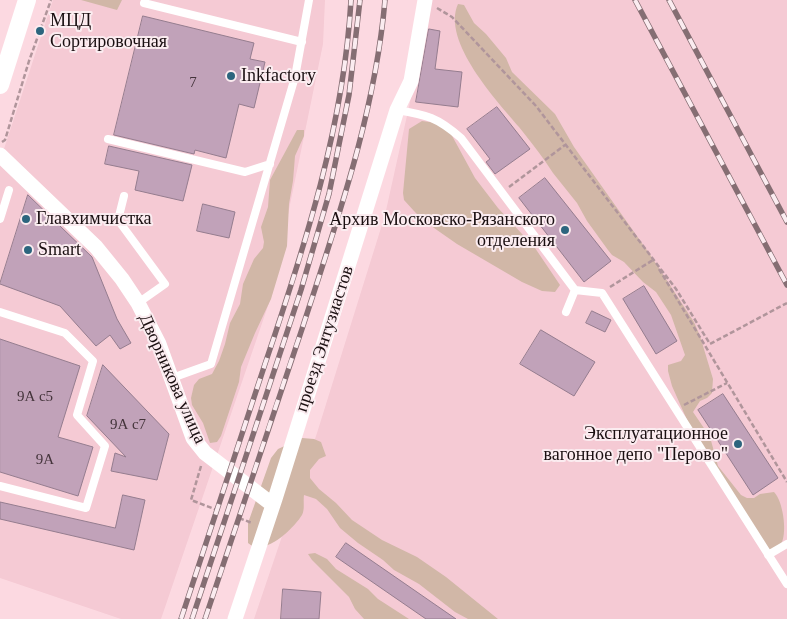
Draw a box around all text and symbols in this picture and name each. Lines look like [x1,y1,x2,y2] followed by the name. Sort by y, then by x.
[50,10,167,52] place label: МЦД Сортировочная
[34,25,46,37] marker: МЦД Сортировочная
[241,65,316,87] place label: Inkfactory
[225,70,237,82] marker: Inkfactory
[189,74,197,92] house number: 7
[36,208,152,230] place label: Главхимчистка
[329,209,555,252] place label: Архив Московско-Рязанского отделения
[20,213,32,225] marker: Главхимчистка
[559,224,571,236] marker: Архив Московско-Рязанского отделения
[38,239,81,261] place label: Smart
[22,244,34,256] marker: Smart
[291,263,359,415] street label: проезд Энтузиастов
[134,311,210,447] street label: Дворникова улица
[17,388,53,406] house number: 9А с5
[110,416,146,434] house number: 9А с7
[544,423,728,466] place label: Эксплуатационное вагонное депо "Перово"
[732,438,744,450] marker: Эксплуатационное вагонное депо "Перово"
[36,451,54,469] house number: 9А

